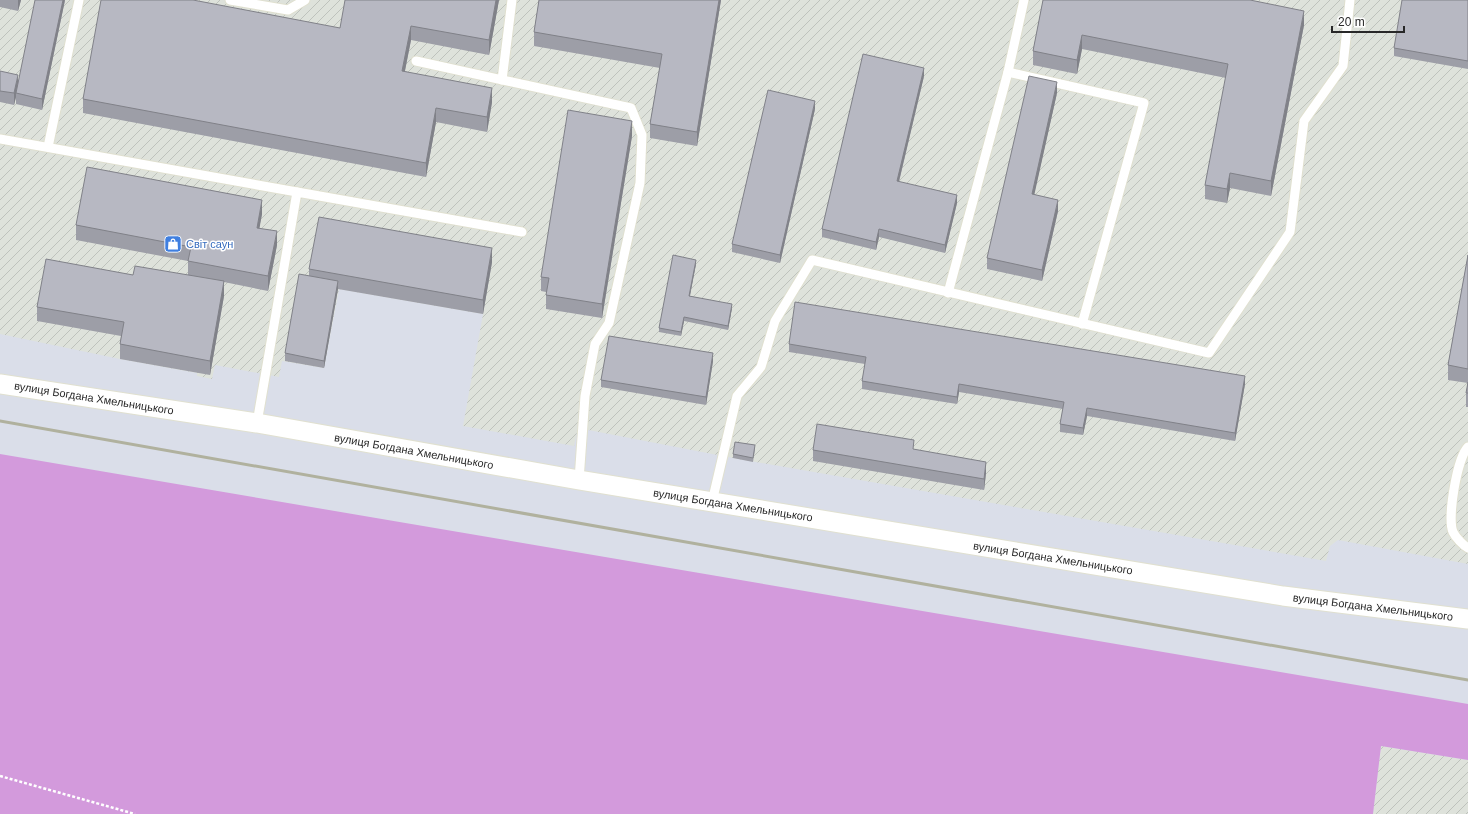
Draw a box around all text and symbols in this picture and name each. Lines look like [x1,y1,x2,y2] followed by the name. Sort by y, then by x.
[1332,8,1404,34] scale bar
[1338,15,1365,29] text: 20 m
[163,234,183,254] shop icon: Світ саун
[186,238,233,250] place label: Світ саун
[13,379,175,417] street label: вулиця Богдана Хмельницького
[333,431,495,471] street label: вулиця Богдана Хмельницького
[652,486,814,524] street label: вулиця Богдана Хмельницького
[972,539,1134,577] street label: вулиця Богдана Хмельницького
[1292,591,1454,623] street label: вулиця Богдана Хмельницького

